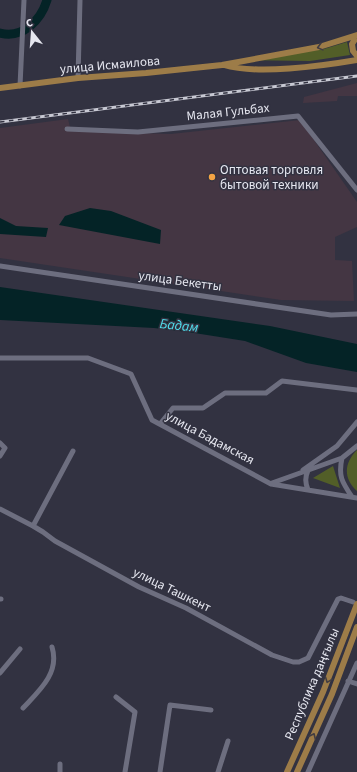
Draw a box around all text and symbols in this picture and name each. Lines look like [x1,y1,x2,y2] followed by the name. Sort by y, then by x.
[12,12,52,52] north arrow
[24,15,35,31] text: С
[316,42,323,51] one-way arrow
[59,52,161,78] street label: улица Исмаилова
[186,99,271,125] street label: Малая Гульбах
[220,161,323,194] place label: Оптовая торговля бытовой техники
[207,172,217,182] marker: Оптовая торговля бытовой техники
[137,266,223,296] street label: улица Бекетты
[159,314,199,338] water label: Бадам
[163,407,257,469] street label: улица Бадамская
[130,563,214,617] street label: улица Ташкент
[280,625,344,743] street label: Республика даңғылы
[324,676,332,683] one-way arrow
[308,733,316,741] one-way arrow

